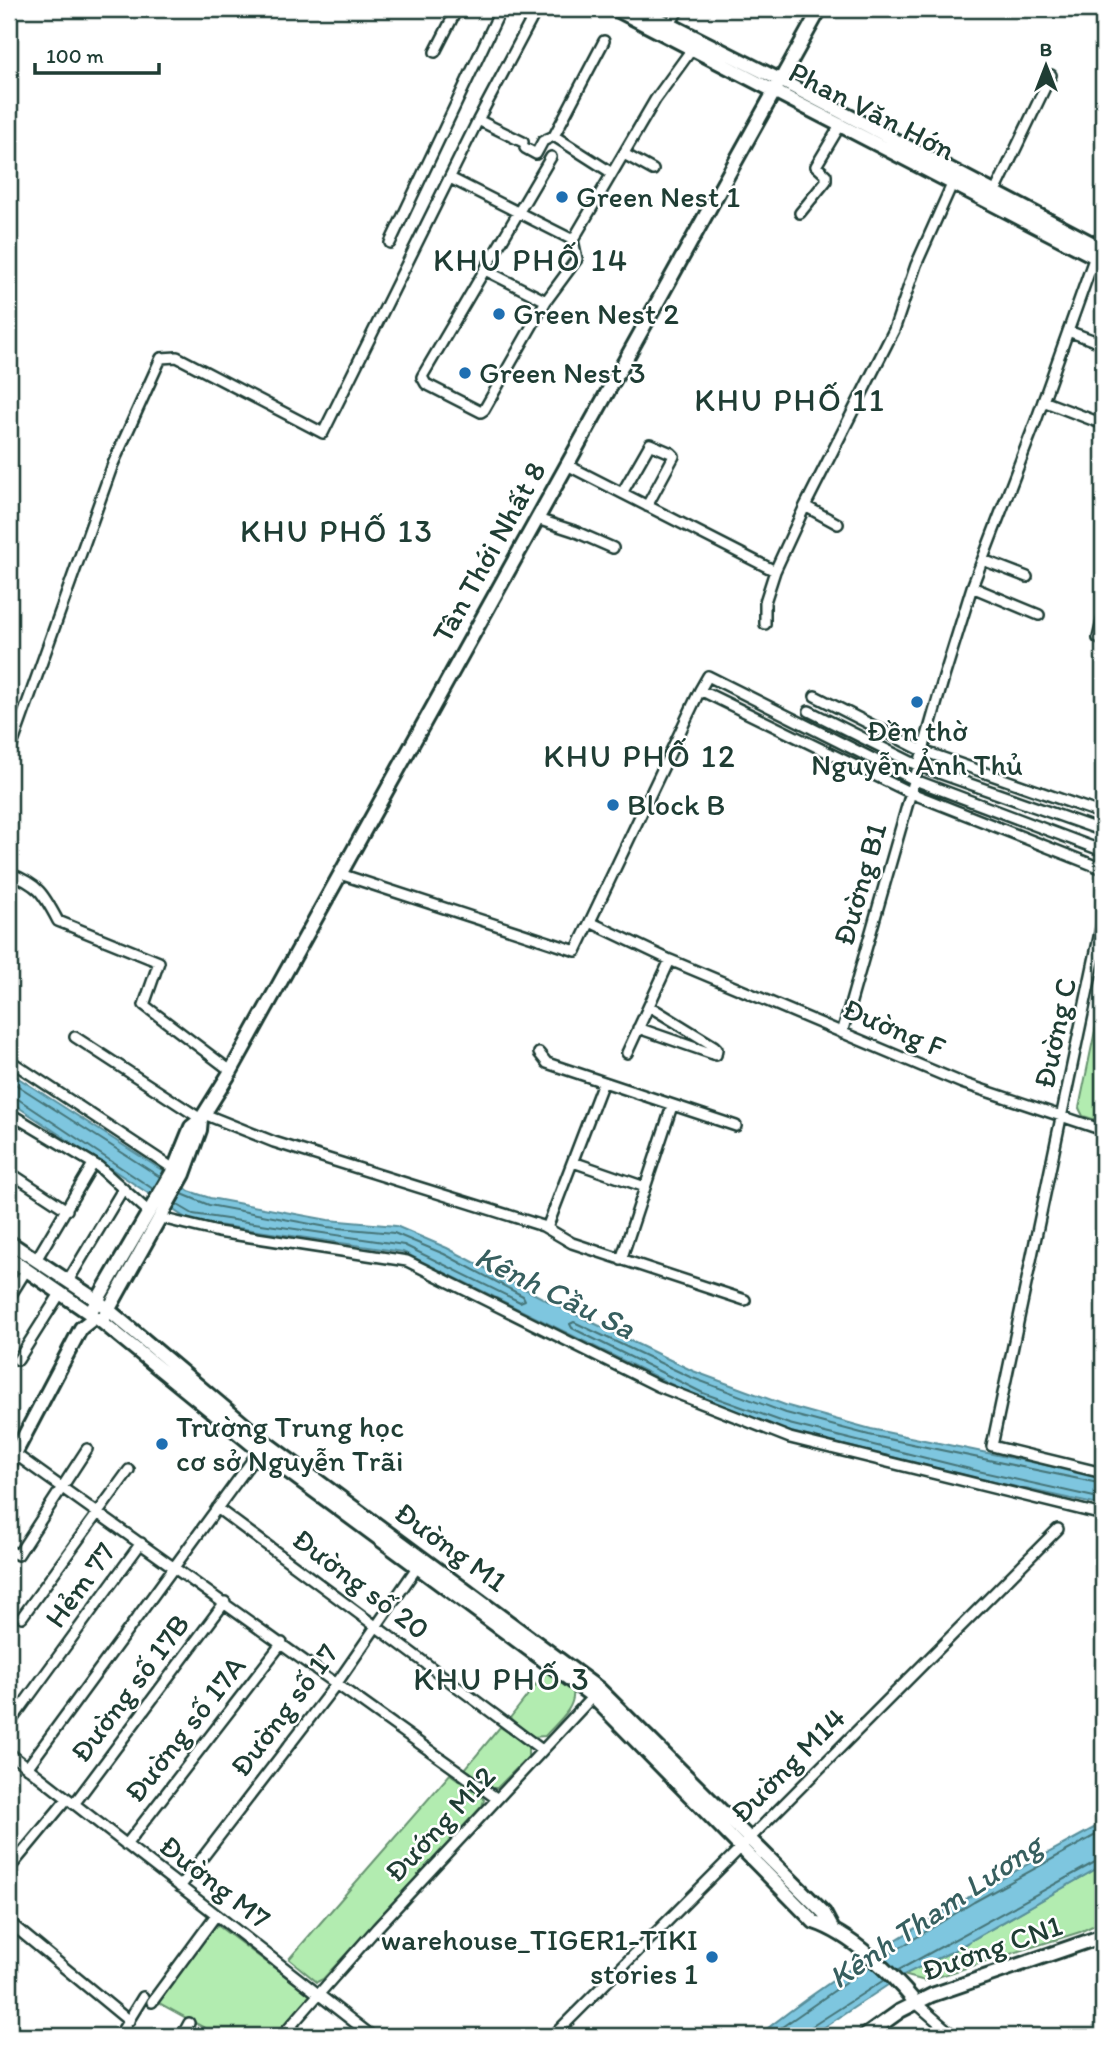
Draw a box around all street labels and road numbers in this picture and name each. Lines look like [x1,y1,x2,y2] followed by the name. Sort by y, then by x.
[783,53,962,168] street label: Phan Văn Hớn
[423,455,554,649] street label: Tân Thới Nhất 8
[824,818,895,949] street label: Đường B1
[1025,974,1084,1091] street label: Đường C
[837,989,952,1066] street label: Đường F
[388,1493,515,1600] street label: Đường M1
[285,1520,437,1647] street label: Đường số 20
[36,1535,123,1635] street label: Hẻm 77
[62,1606,197,1769] street label: Đường số 17B
[222,1636,346,1783] street label: Đường số 17
[116,1648,253,1809] street label: Đường số 17A
[722,1699,853,1830] street label: Đường M14
[376,1758,503,1890] street label: Đướng M12
[152,1827,278,1937] street label: Đường M7
[917,1906,1067,1989] street label: Đường CN1

